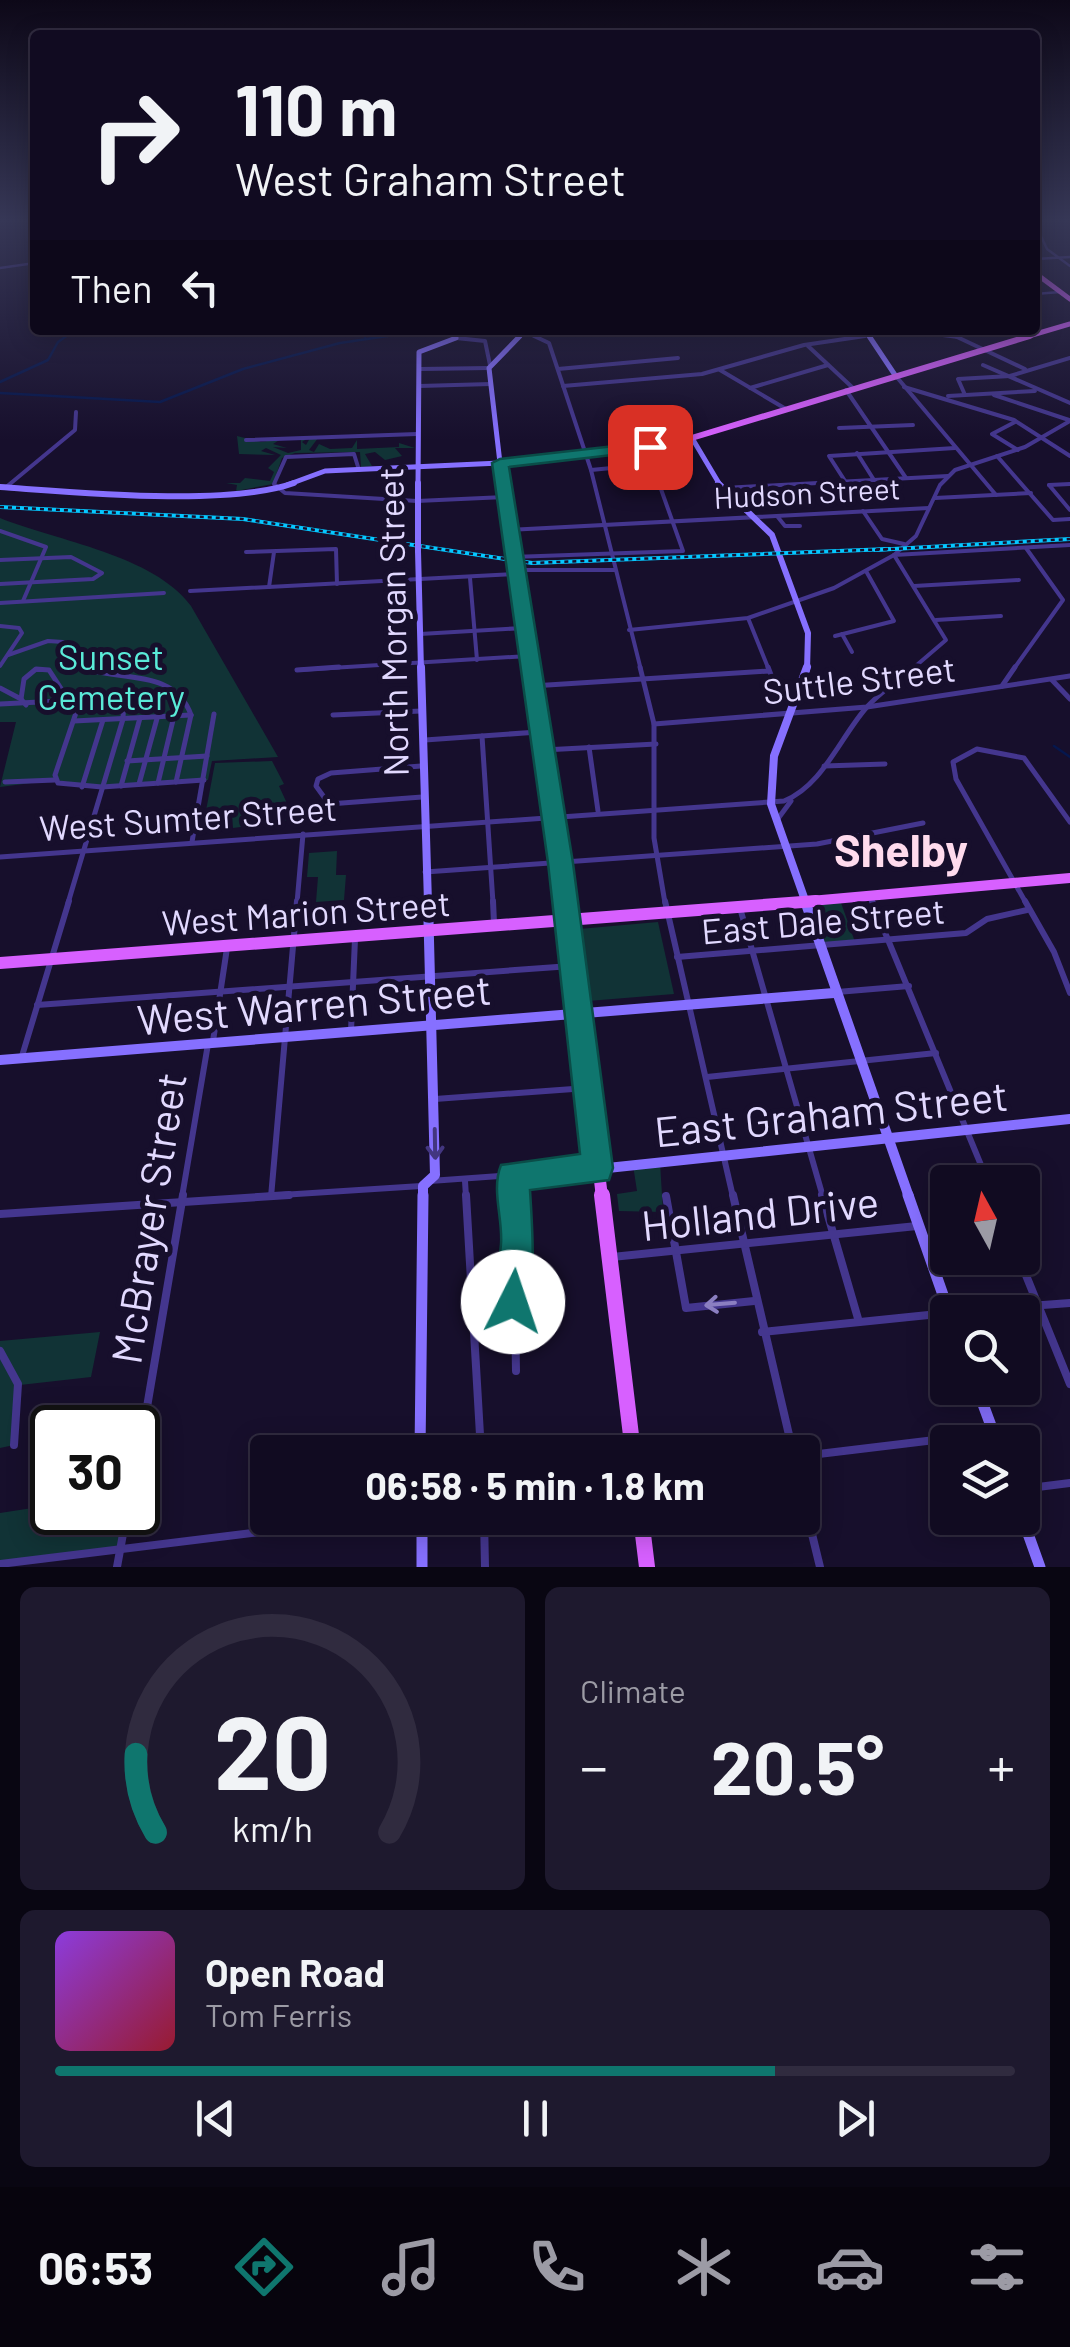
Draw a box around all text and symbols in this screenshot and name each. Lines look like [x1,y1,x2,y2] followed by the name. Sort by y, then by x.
[235,66,397,150] text: 110 m
[70,70,200,200] icon: right
[235,151,626,205] text: West Graham Street
[173,260,228,315] icon: left
[70,265,153,311] text: Then
[608,405,693,490] pin
[623,420,678,475] icon: arrive
[368,467,416,777] street label: North Morgan Street
[713,469,901,515] street label: Hudson Street
[37,635,185,717] park label: Sunset Cemetery
[760,646,958,712] street label: Suttle Street
[38,786,338,848] street label: West Sumter Street
[834,822,968,877] district label: Shelby
[160,881,452,943] street label: West Marion Street
[700,888,946,952] street label: East Dale Street
[135,963,493,1043] street label: West Warren Street
[99,1069,196,1367] street label: McBrayer Street
[652,1069,1010,1155] street label: East Graham Street
[426,1126,444,1159] one-way arrow
[930,1165,1040,1275] north arrow
[930,1165,1040,1535] map controls
[639,1175,881,1249] street label: Holland Drive
[461,1250,565,1354] position arrow
[705,1295,737,1314] one-way arrow
[930,1295,1040,1405] button: search
[30,1405,160,1535] speed limit sign: 30
[930,1425,1040,1535] button: layers
[365,1462,705,1508] text: 06:58 · 5 min · 1.8 km
[580,1671,686,1709] text: Climate
[214,1686,331,1811] text: 20
[711,1720,884,1810] text: 20.5°
[580,1732,608,1798] text: −
[987,1732,1015,1798] text: +
[232,1806,313,1849] text: km/h
[205,1949,385,1995] text: Open Road
[205,1995,352,2033] text: Tom Ferris
[188,2091,243,2146] icon: previous
[508,2091,563,2146] icon: pause
[828,2091,883,2146] icon: next
[229,2232,299,2302] icon: directions
[376,2232,446,2302] icon: music
[522,2232,592,2302] icon: phone
[669,2232,739,2302] icon: climate
[815,2232,885,2302] icon: car
[962,2232,1032,2302] icon: filters
[38,2240,153,2294] text: 06:53

